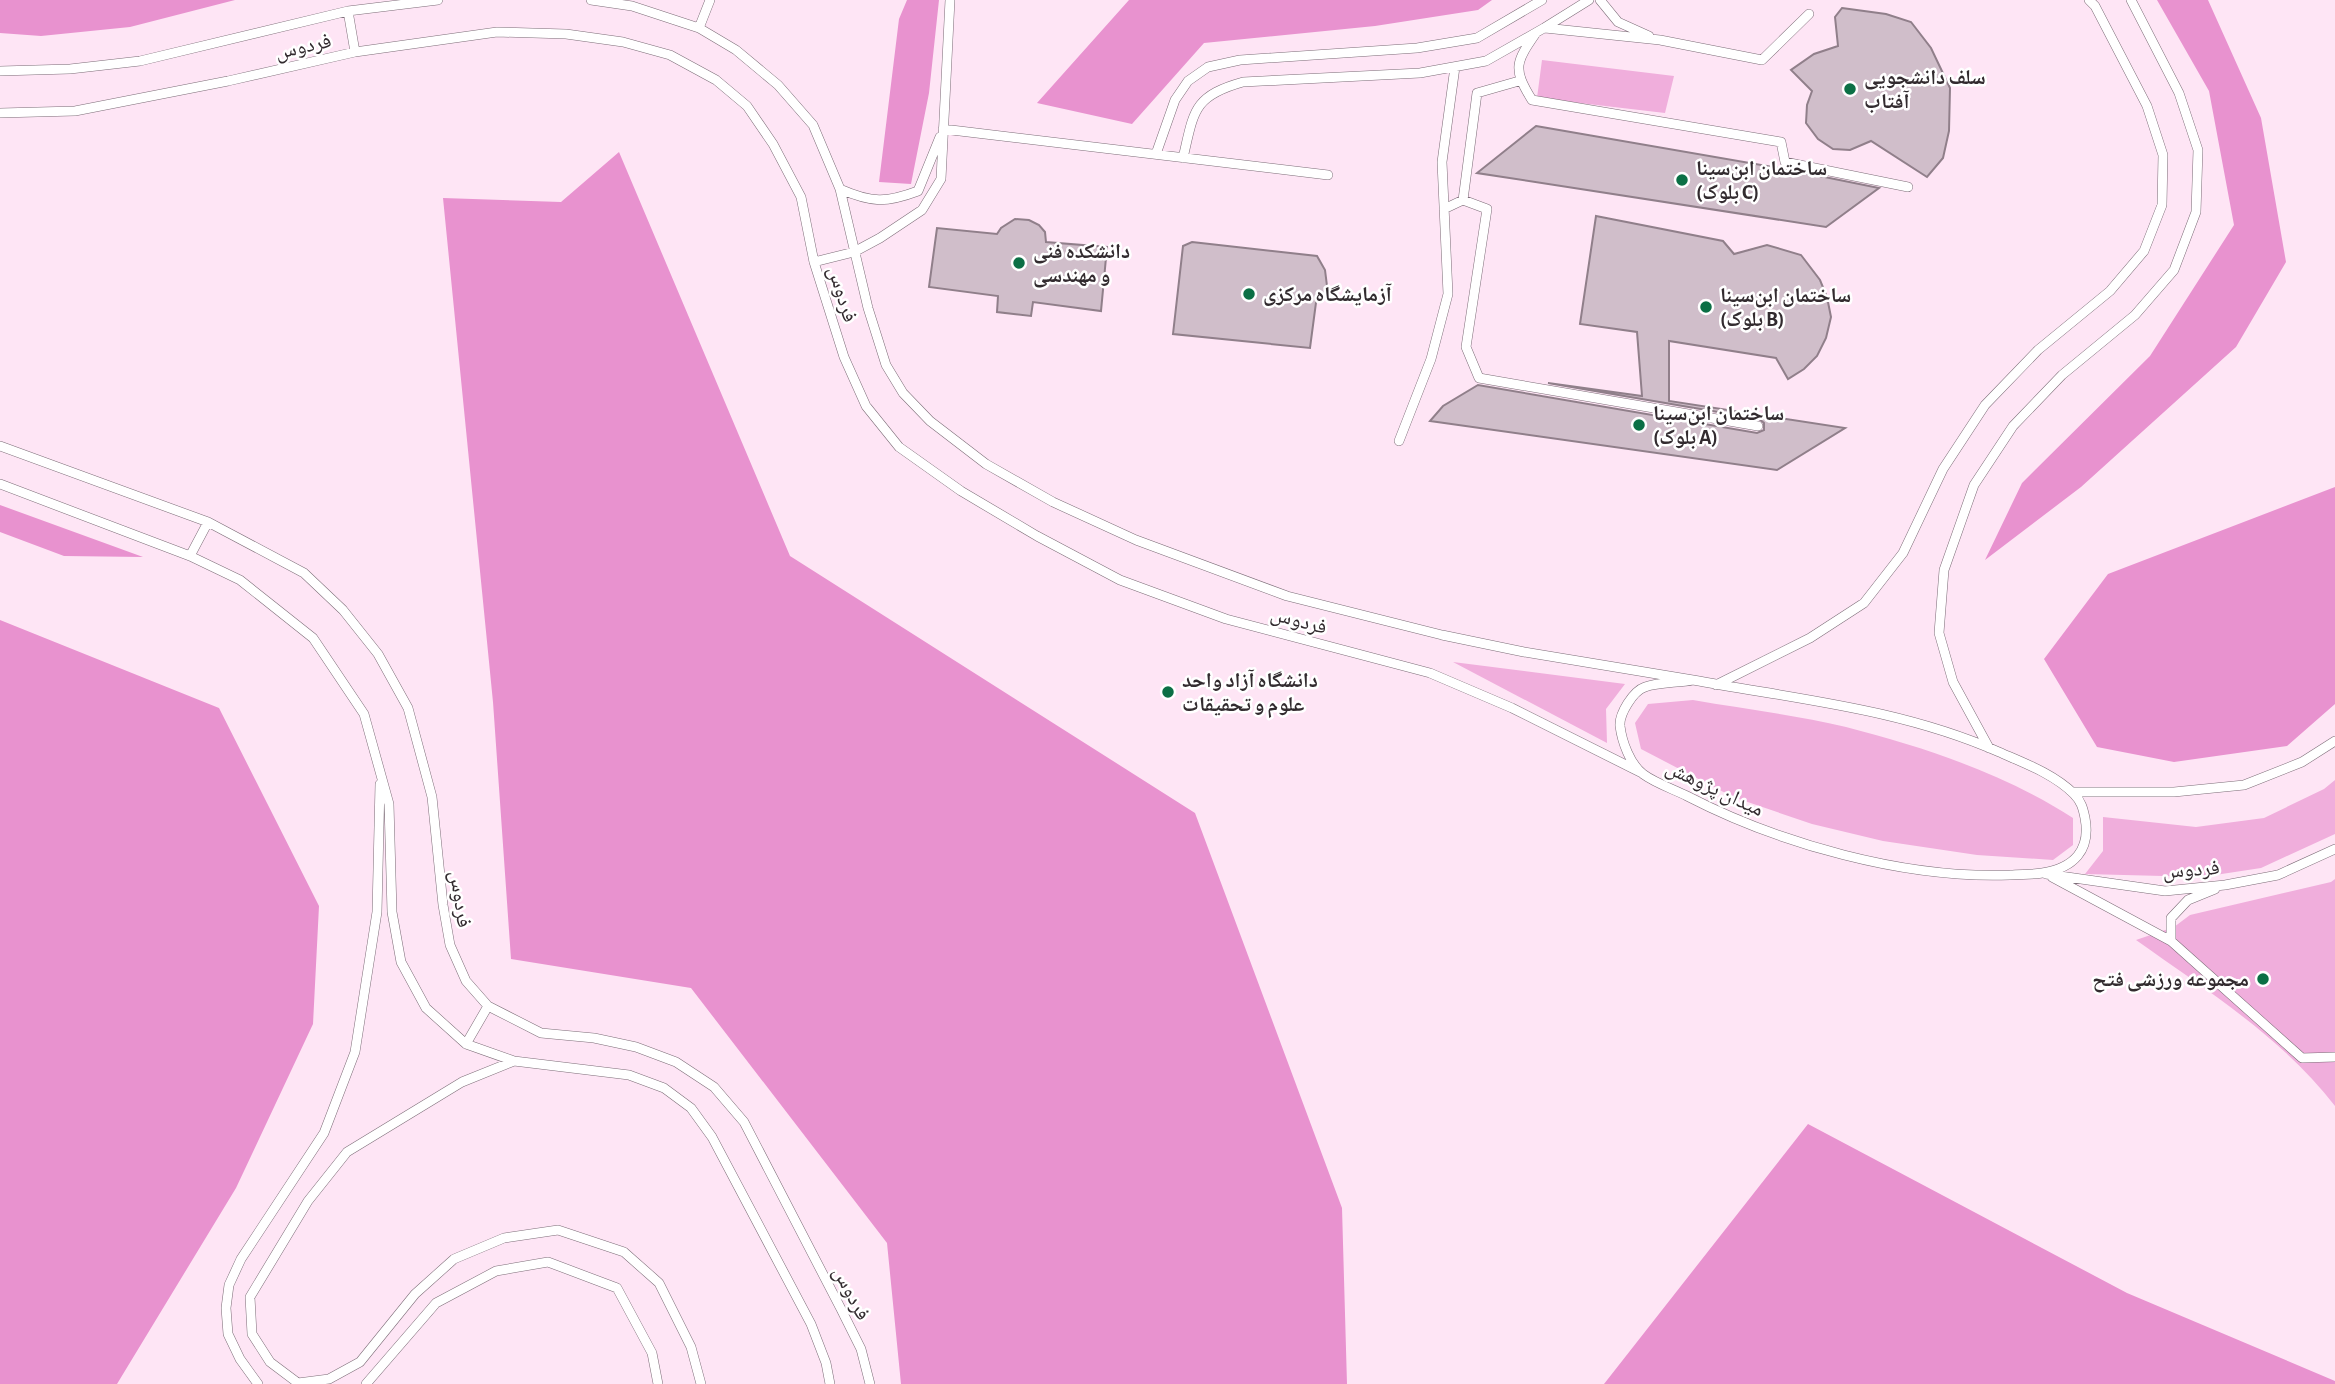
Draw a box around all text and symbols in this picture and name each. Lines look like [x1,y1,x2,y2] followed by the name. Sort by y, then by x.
[273,30,334,65] street label: فردوس
[1864,67,1986,113] place label: سلف دانشجویی آفتاب
[1842,81,1858,97] marker: سلف دانشجویی آفتاب
[1696,158,1827,204] place label: ساختمان ابن‌سینا (بلوک C)
[1674,172,1690,188] marker: ساختمان ابن‌سینا (بلوک C)
[1033,241,1130,288] place label: دانشکده فنی و مهندسی
[1011,255,1027,271] marker: دانشکده فنی و مهندسی
[822,264,861,325] street label: فردوس
[1263,283,1392,306] place label: آزمایشگاه مرکزی
[1720,285,1851,331] place label: ساختمان ابن‌سینا (بلوک B)
[1241,286,1257,302] marker: آزمایشگاه مرکزی
[1698,299,1714,315] marker: ساختمان ابن‌سینا (بلوک B)
[1653,403,1784,449] place label: ساختمان ابن‌سینا (بلوک A)
[1631,417,1647,433] marker: ساختمان ابن‌سینا (بلوک A)
[1268,603,1329,640] street label: فردوس
[1182,669,1318,718] place label: دانشگاه آزاد واحد علوم و تحقیقات
[1160,684,1176,700] marker: دانشگاه آزاد واحد علوم و تحقیقات
[1662,757,1767,822] street label: میدان پژوهش
[2162,857,2220,884] street label: فردوس
[444,869,475,929] street label: فردوس
[2092,969,2249,993] place label: مجموعه ورزشی فتح
[2255,971,2271,987] marker: مجموعه ورزشی فتح
[827,1263,874,1324] street label: فردوس

